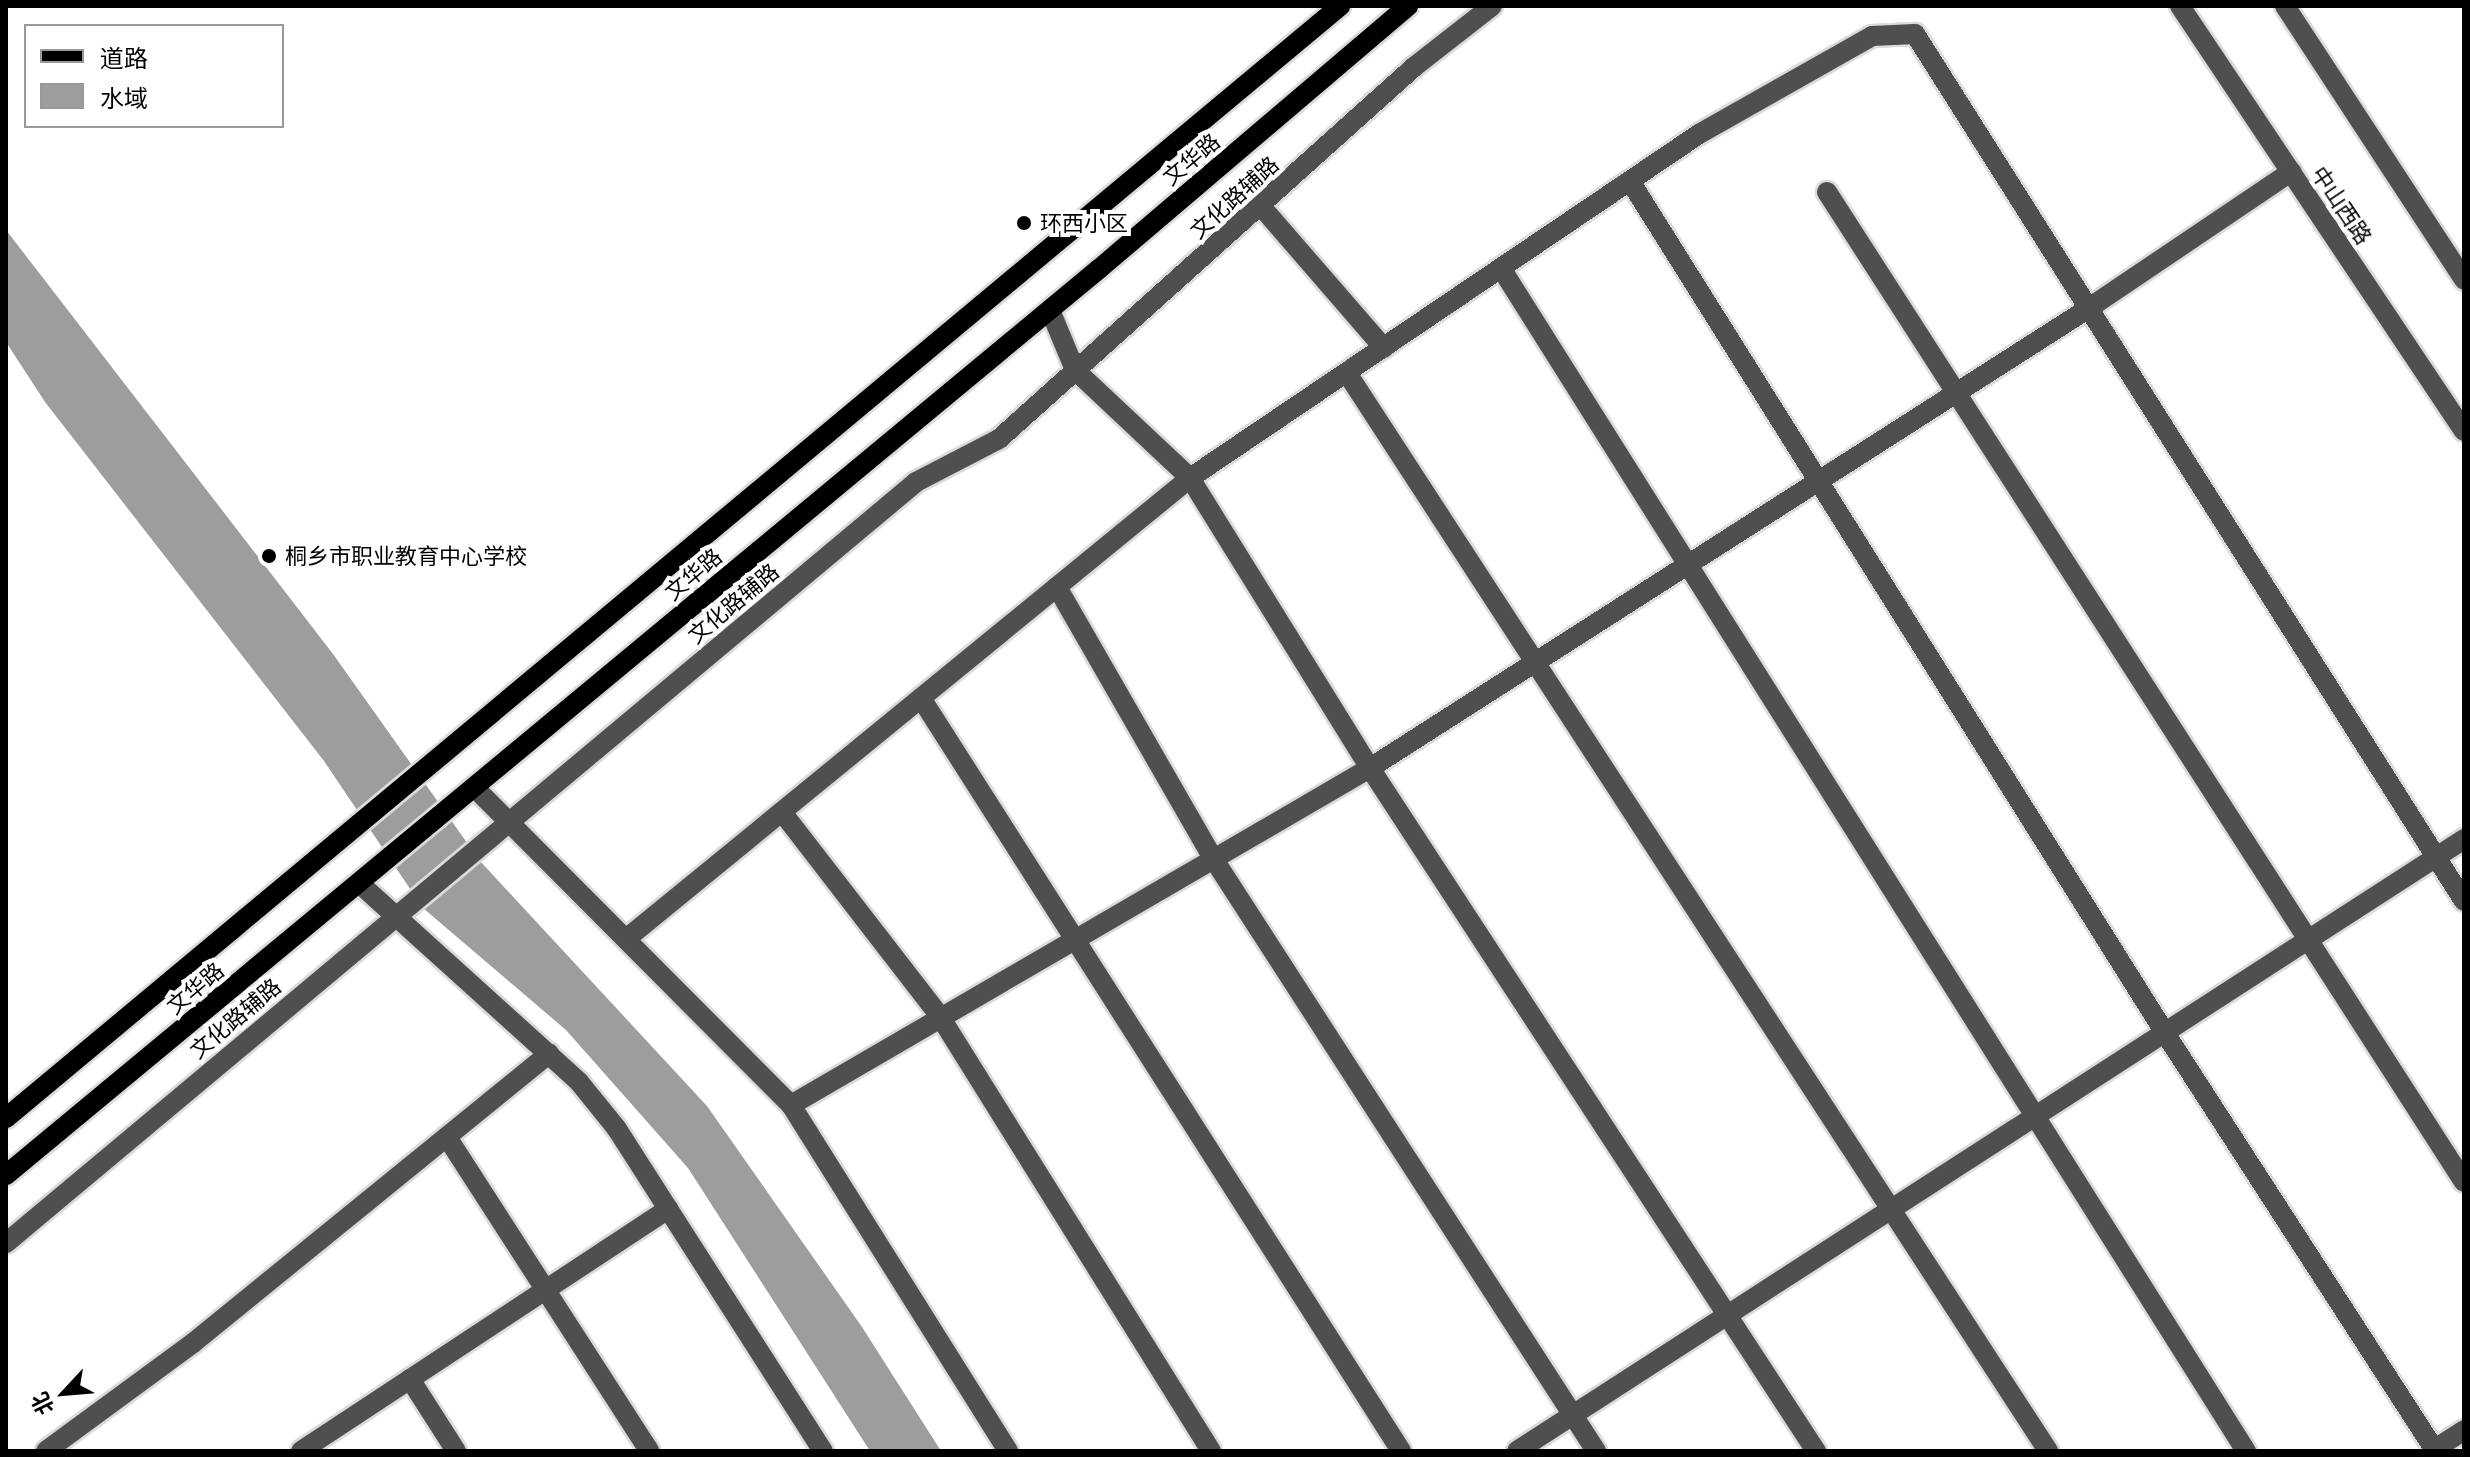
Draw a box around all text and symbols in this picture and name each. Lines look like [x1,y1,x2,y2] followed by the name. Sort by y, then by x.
[24,24,284,128] legend
[100,45,148,72] text: 道路
[100,85,148,112] text: 水域
[1157,128,1225,190] street label: 文华路
[1184,150,1284,244] street label: 文化路辅路
[2306,161,2378,249] street label: 中山西路
[1040,210,1128,236] place label: 环西小区
[1015,214,1033,232] marker: 环西小区
[285,543,527,569] place label: 桐乡市职业教育中心学校
[659,543,727,605] street label: 文华路
[260,547,278,565] marker: 桐乡市职业教育中心学校
[682,558,784,648] street label: 文化路辅路
[161,957,229,1019] street label: 文华路
[184,973,286,1063] street label: 文化路辅路
[24,1353,104,1433] north arrow
[26,1388,58,1419] text: 北

